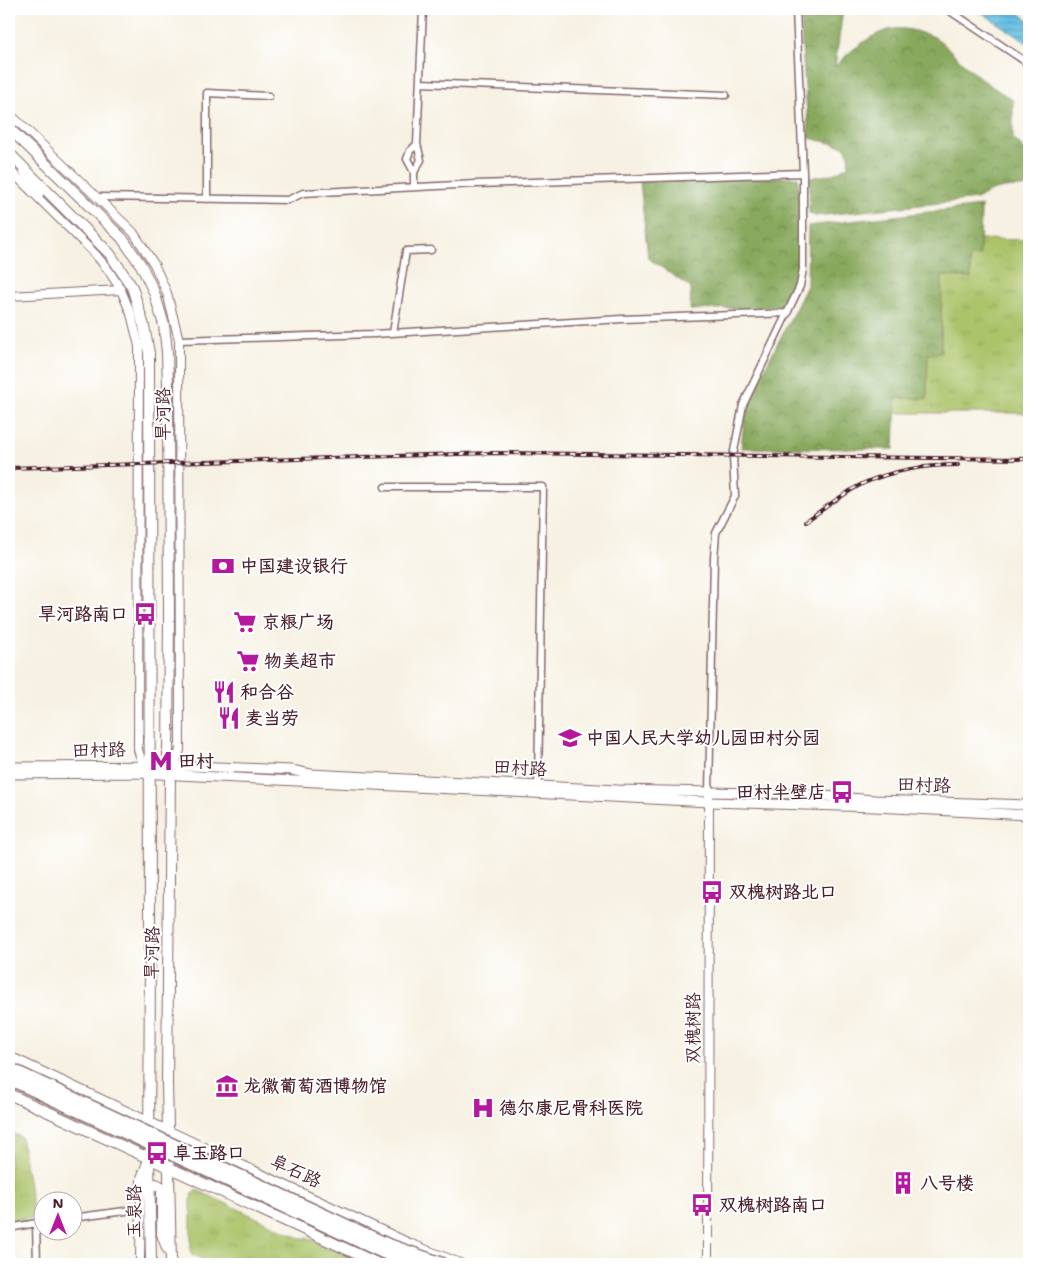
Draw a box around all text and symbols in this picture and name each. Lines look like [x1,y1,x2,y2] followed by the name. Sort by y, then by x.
[151,387,175,441] street label: 旱河路
[210,553,236,579] bank icon: 中国建设银行
[240,554,348,578] place label: 中国建设银行
[132,601,158,627] bus stop icon: 旱河路南口
[38,602,128,626] place label: 旱河路南口
[232,609,258,635] supermarket icon: 京粮广场
[262,610,334,634] place label: 京粮广场
[235,648,261,674] supermarket icon: 物美超市
[264,649,336,673] place label: 物美超市
[211,679,237,705] restaurant icon: 和合谷
[240,680,294,704] place label: 和合谷
[216,705,242,731] restaurant icon: 麦当劳
[245,706,299,730] place label: 麦当劳
[557,725,583,751] school or university icon: 中国人民大学幼儿园田村分园
[586,726,820,750] place label: 中国人民大学幼儿园田村分园
[72,738,126,762] street label: 田村路
[148,748,174,774] metro station icon: 田村
[178,749,214,773] place label: 田村
[492,755,548,781] street label: 田村路
[897,772,951,798] street label: 田村路
[829,779,855,805] bus stop icon: 田村半壁店
[736,780,826,804] place label: 田村半壁店
[699,879,725,905] bus stop icon: 双槐树路北口
[729,880,837,904] place label: 双槐树路北口
[140,926,164,980] street label: 旱河路
[681,992,705,1064] street label: 双槐树路
[214,1073,240,1099] museum icon: 龙徽葡萄酒博物馆
[243,1074,387,1098] place label: 龙徽葡萄酒博物馆
[470,1095,496,1121] hospital icon: 德尔康尼骨科医院
[499,1096,643,1120] place label: 德尔康尼骨科医院
[144,1140,170,1166] bus stop icon: 阜玉路口
[173,1141,245,1165] place label: 阜玉路口
[266,1149,326,1193] street label: 阜石路
[890,1170,916,1196] building icon: 八号楼
[920,1171,974,1195] place label: 八号楼
[122,1184,146,1238] street label: 玉泉路
[32,1190,82,1240] north arrow
[689,1192,715,1218] bus stop icon: 双槐树路南口
[719,1193,827,1217] place label: 双槐树路南口
[52,1194,64,1212] text: N

